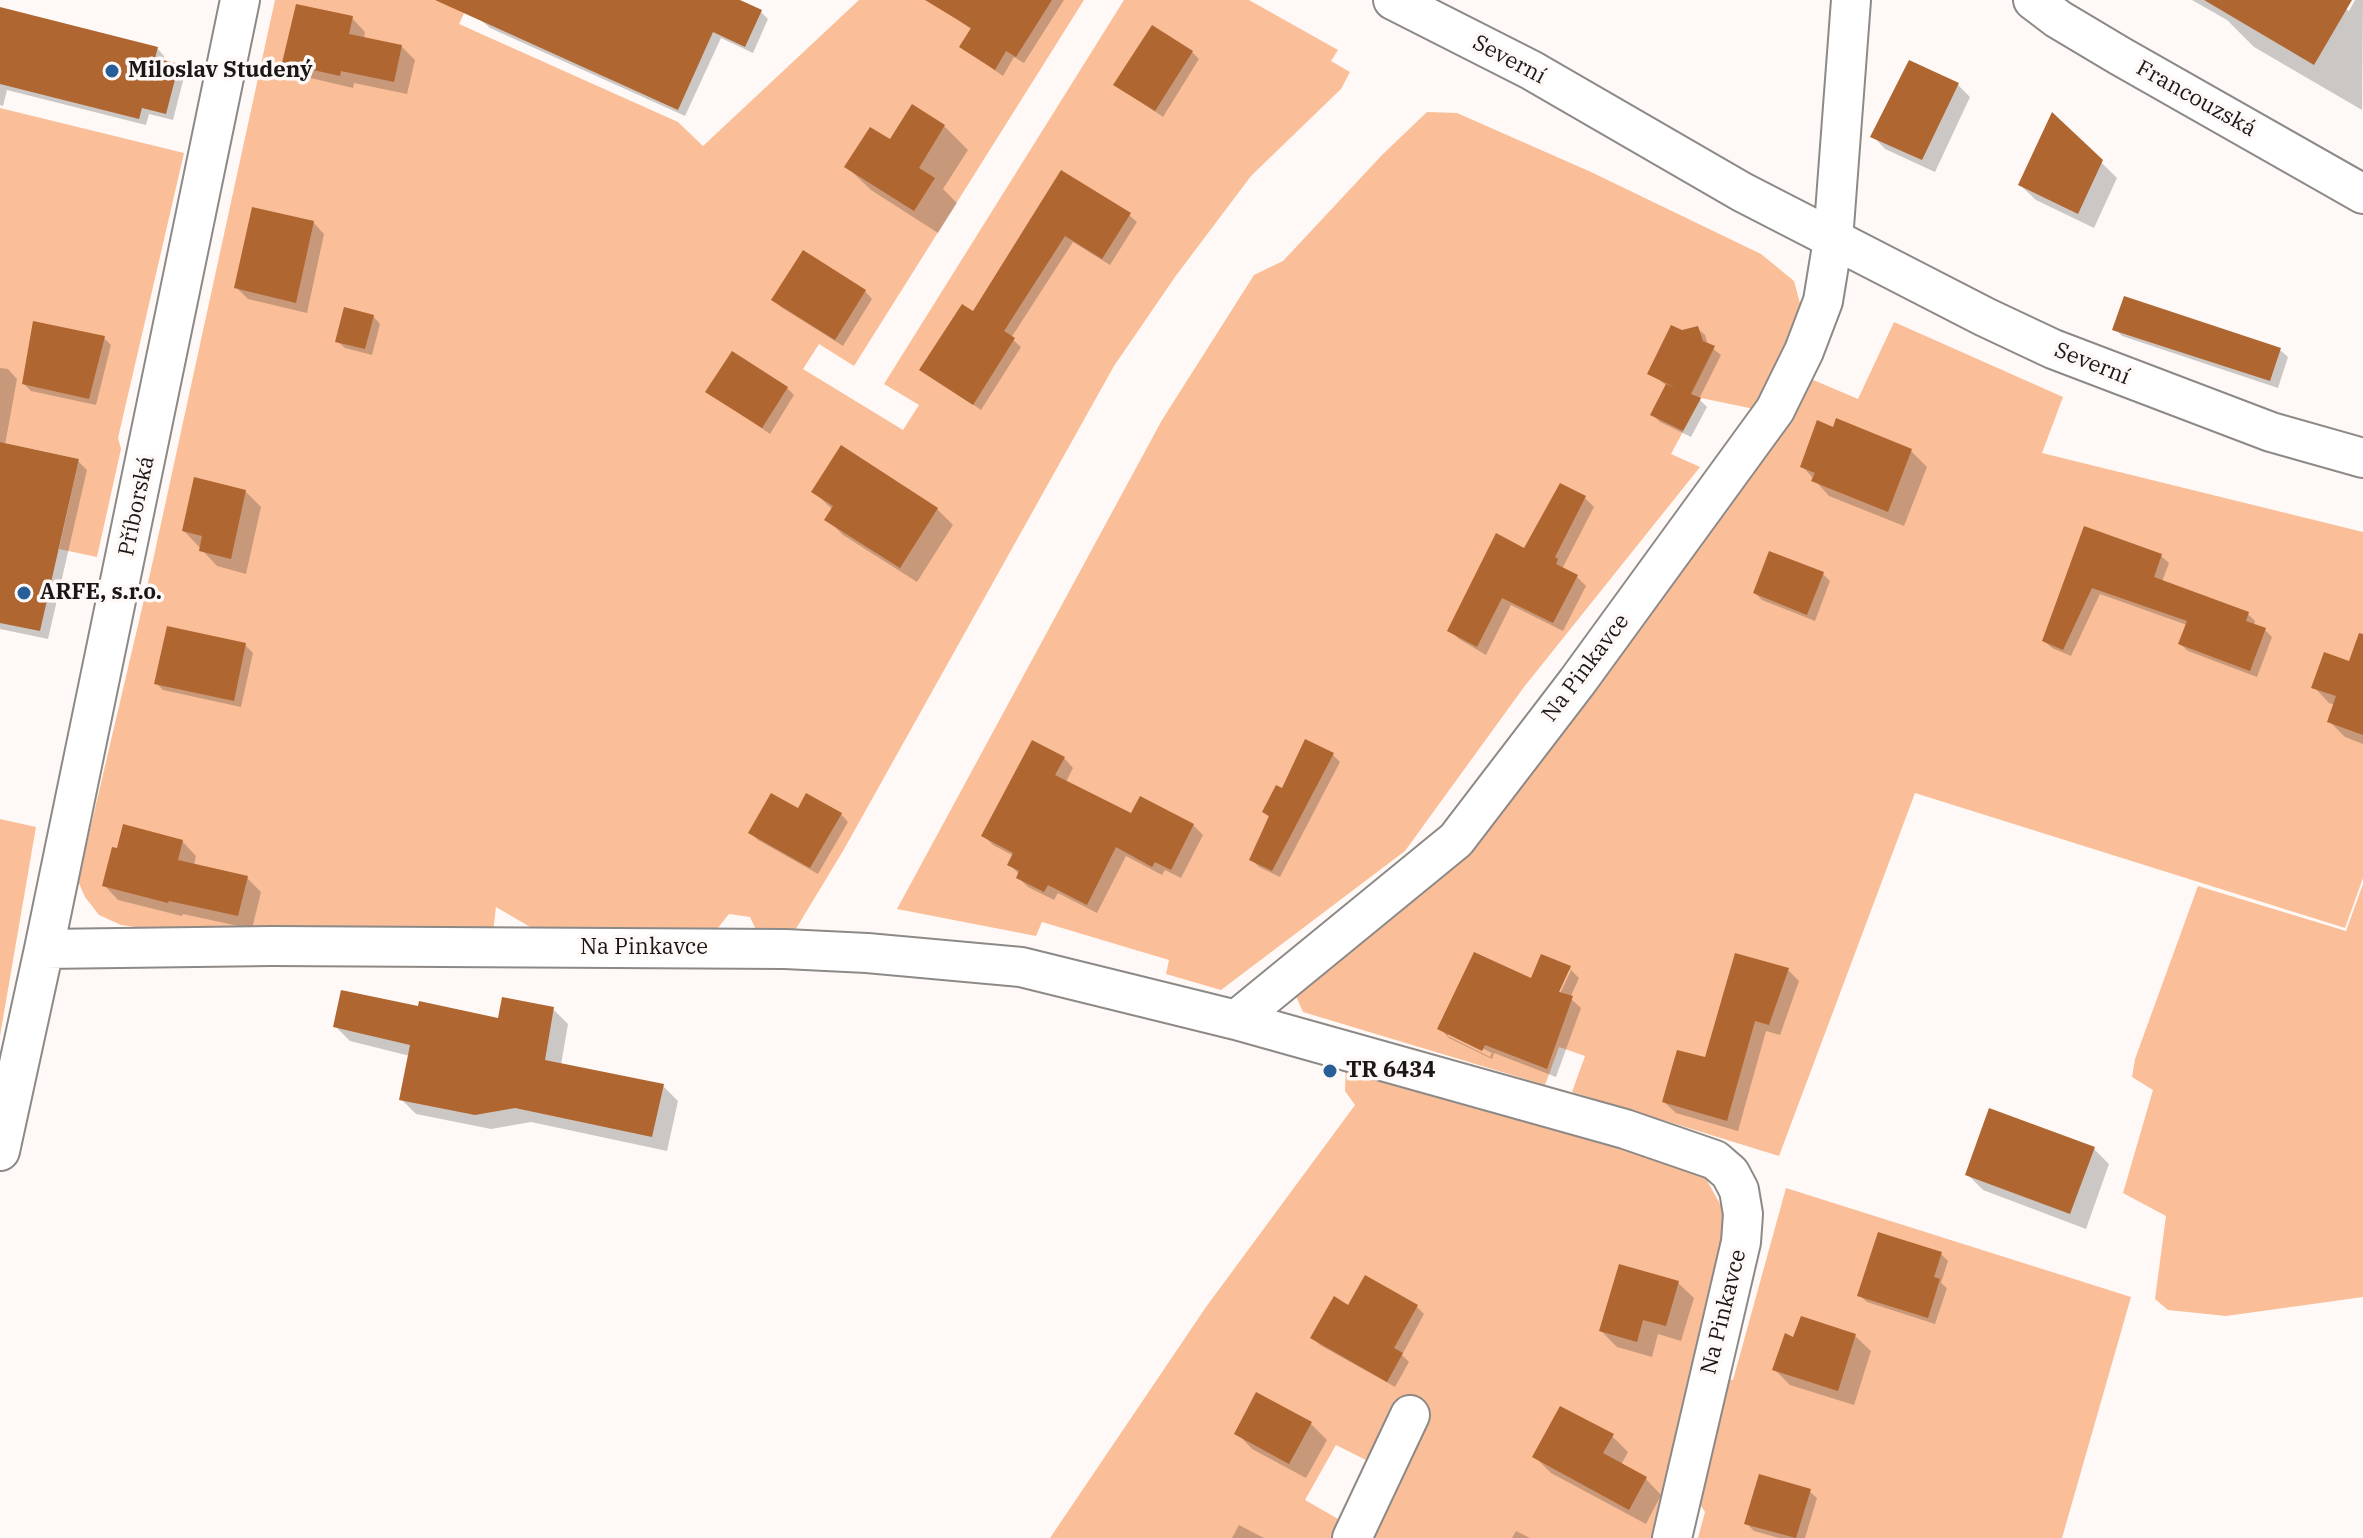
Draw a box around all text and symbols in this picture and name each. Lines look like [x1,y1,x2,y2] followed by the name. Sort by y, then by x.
[1468,30,1550,90] street label: Severní
[2132,55,2260,143] street label: Francouzská
[128,58,313,84] place label: Miloslav Studený
[103,62,121,80] marker: Miloslav Studený
[2051,337,2133,391] street label: Severní
[114,454,160,558] street label: Příborská
[40,580,162,606] place label: ARFE, s.r.o.
[15,584,33,602] marker: ARFE, s.r.o.
[1537,609,1635,727] street label: Na Pinkavce
[580,935,708,961] street label: Na Pinkavce
[1346,1058,1436,1084] place label: TR 6434
[1321,1062,1339,1080] marker: TR 6434
[1696,1247,1752,1377] street label: Na Pinkavce

